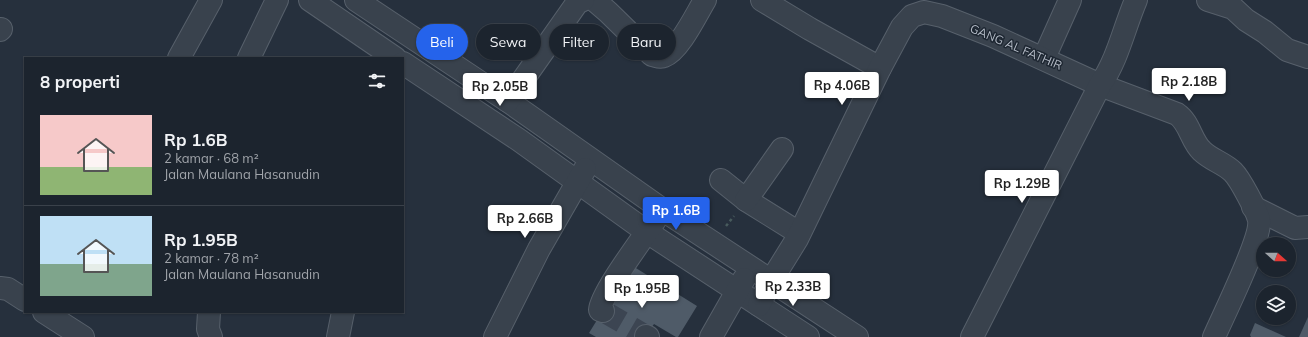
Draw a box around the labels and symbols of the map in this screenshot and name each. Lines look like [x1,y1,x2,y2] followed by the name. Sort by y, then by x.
[968,20,1065,73] street label: GANG AL FATHIR
[1148,68,1230,102] pin: Rp 2.18B
[801,72,883,106] pin: Rp 4.06B
[459,73,541,107] pin: Rp 2.05B
[981,170,1063,204] pin: Rp 1.29B
[639,197,713,231] pin: Rp 1.6B
[484,205,566,239] pin: Rp 2.66B
[1256,237,1296,277] north arrow
[752,273,834,307] pin: Rp 2.33B
[601,275,683,309] pin: Rp 1.95B

